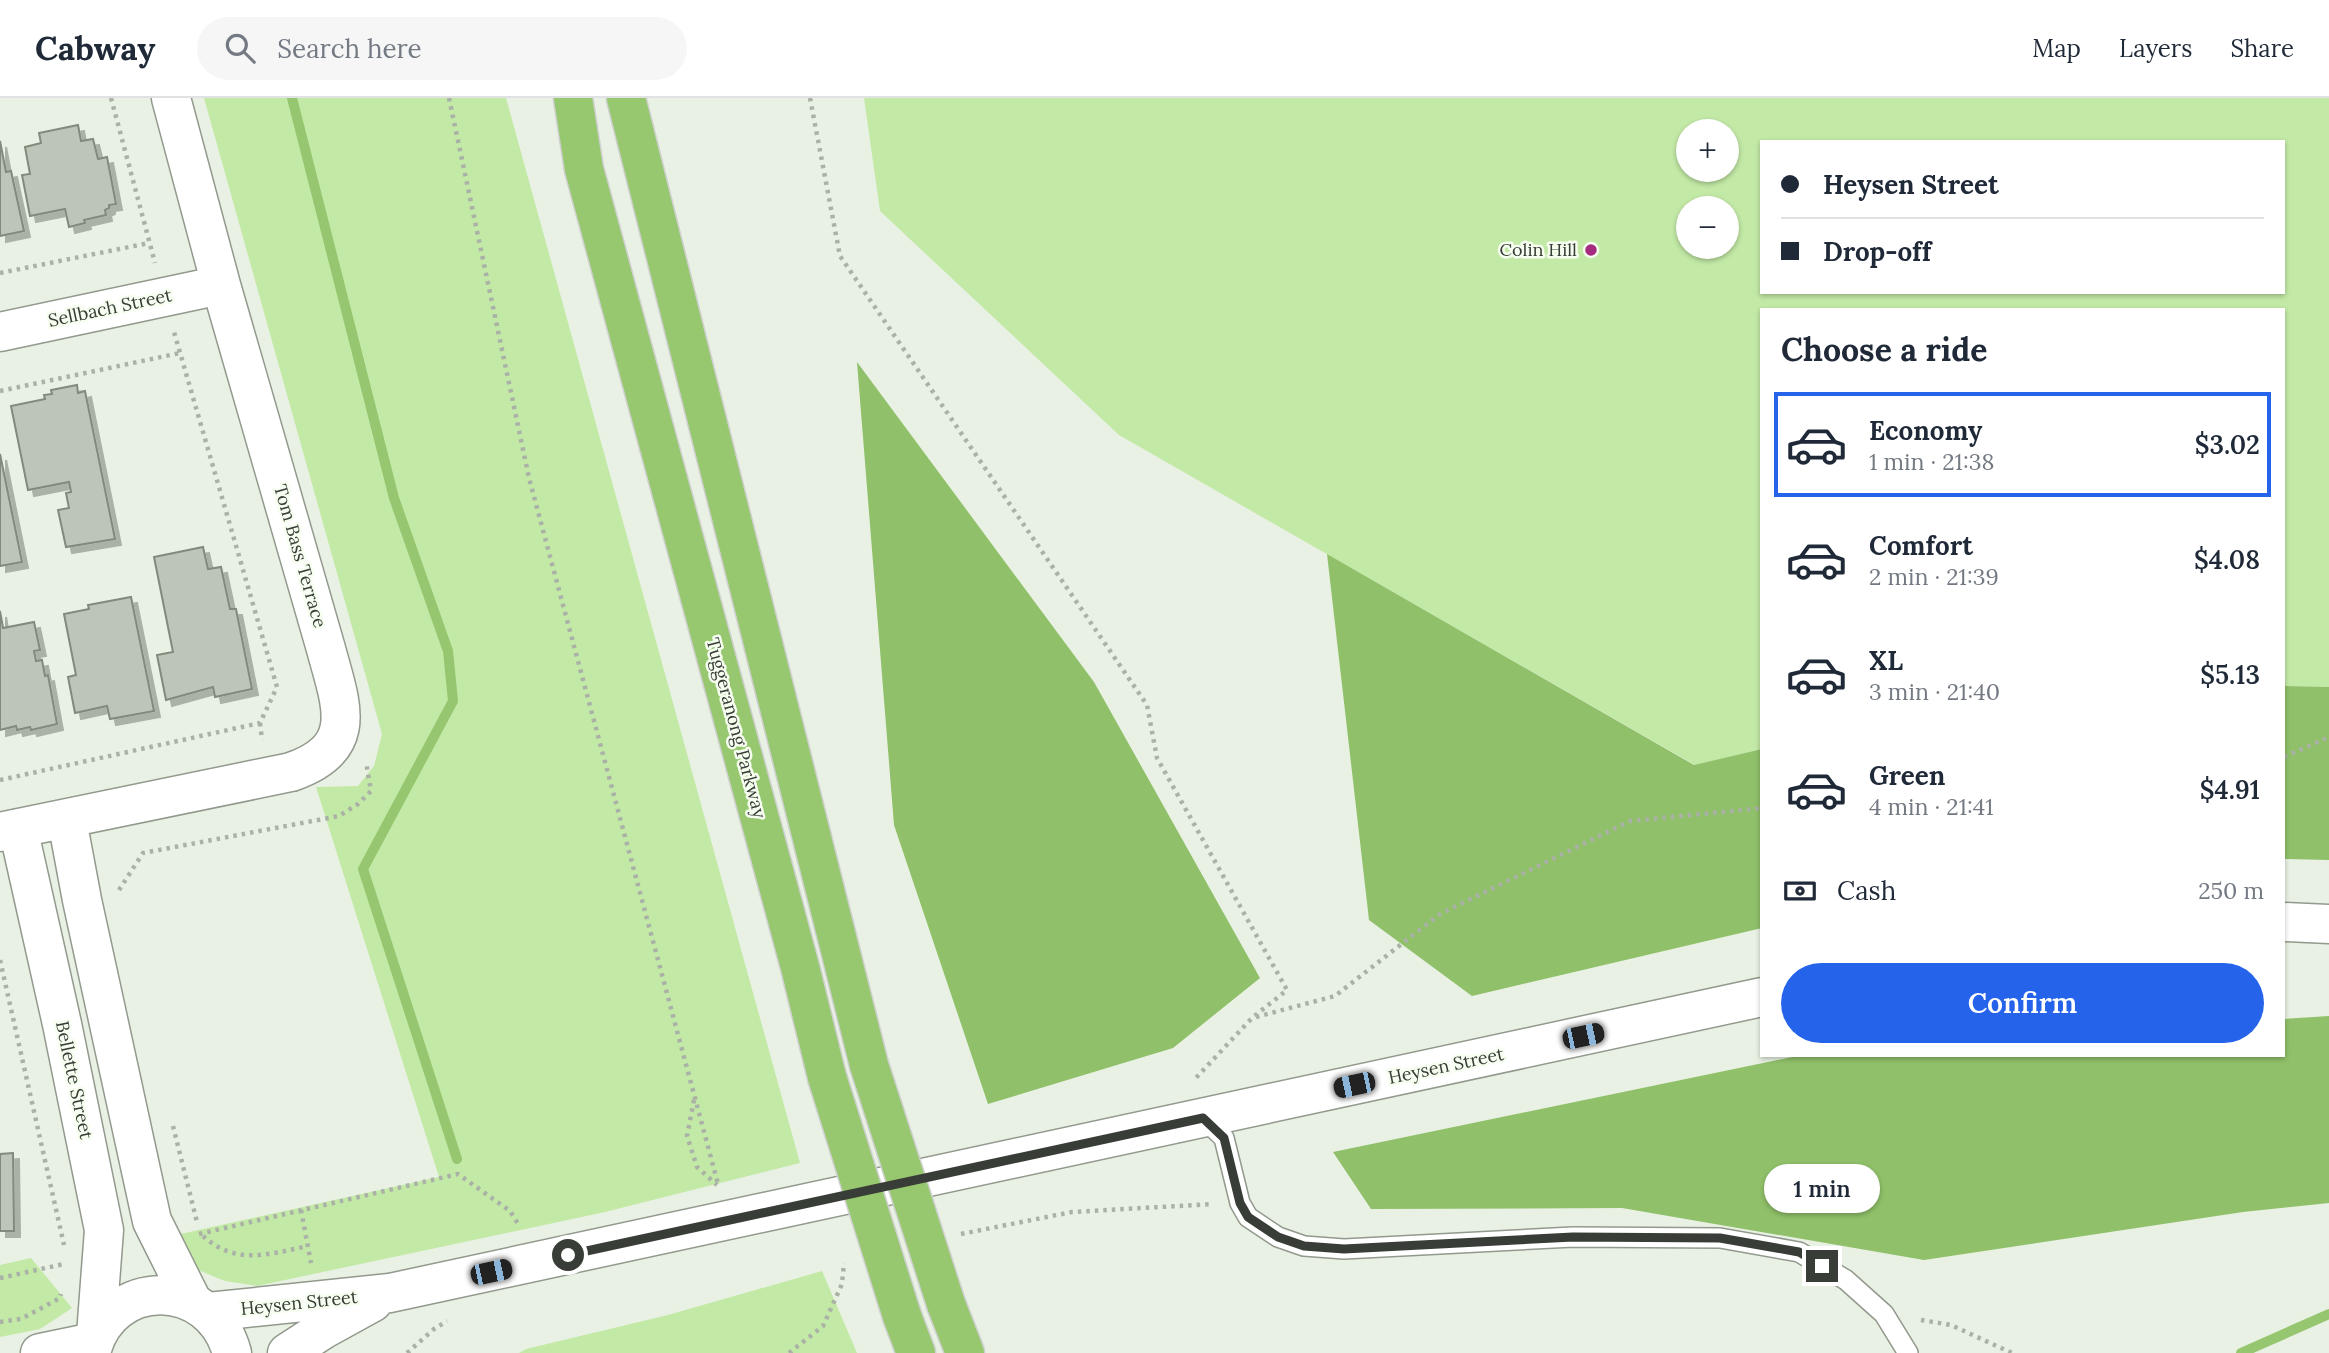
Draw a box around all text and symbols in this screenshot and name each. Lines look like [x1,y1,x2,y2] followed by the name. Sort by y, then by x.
[197,17,687,80] search box
[35,27,155,69] text: Cabway
[221,29,259,67] icon: search
[277,32,422,65] text: Search here
[2032,33,2081,64] text: Map
[2119,33,2192,64] text: Layers
[2230,33,2294,64] text: Share
[1676,119,1739,259] map controls
[1676,119,1739,182] button: +
[1823,168,1999,201] text: Heysen Street
[1676,196,1739,259] button: −
[1823,235,1931,268] text: Drop-off
[1500,238,1577,261] place label: Colin Hill
[1583,242,1599,258] marker: Colin Hill
[46,283,174,332] street label: Sellbach Street
[1781,329,1988,370] text: Choose a ride
[1785,413,1848,476] icon: car
[1869,414,1982,447] text: Economy
[2195,428,2260,461] text: $3.02
[1869,447,1994,476] text: 1 min · 21:38
[269,481,332,631] street label: Tom Bass Terrace
[1785,528,1848,591] icon: car
[1869,529,1973,562] text: Comfort
[2194,543,2260,576] text: $4.08
[1869,562,1999,591] text: 2 min · 21:39
[701,635,772,821] street label: Tuggeranong Parkway
[1785,643,1848,706] icon: car
[1869,644,1903,677] text: XL
[2200,658,2260,691] text: $5.13
[1869,677,2000,706] text: 3 min · 21:40
[1785,758,1848,821] icon: car
[1869,759,1945,792] text: Green
[2200,773,2260,806] text: $4.91
[1869,792,1994,821] text: 4 min · 21:41
[1781,872,1819,910] icon: cash
[1837,874,1896,907] text: Cash
[2198,876,2264,905] text: 250 m
[1781,963,2264,1043] button: Confirm
[51,1019,98,1141] street label: Bellette Street
[1561,1021,1606,1051] car
[1386,1042,1506,1089] street label: Heysen Street
[1332,1070,1377,1100] car
[1764,1164,1880,1214] callout: 1 min
[1793,1174,1851,1203] text: 1 min
[552,1239,584,1271] route start
[1806,1250,1838,1282] route end
[469,1257,514,1287] car
[239,1285,359,1320] street label: Heysen Street

